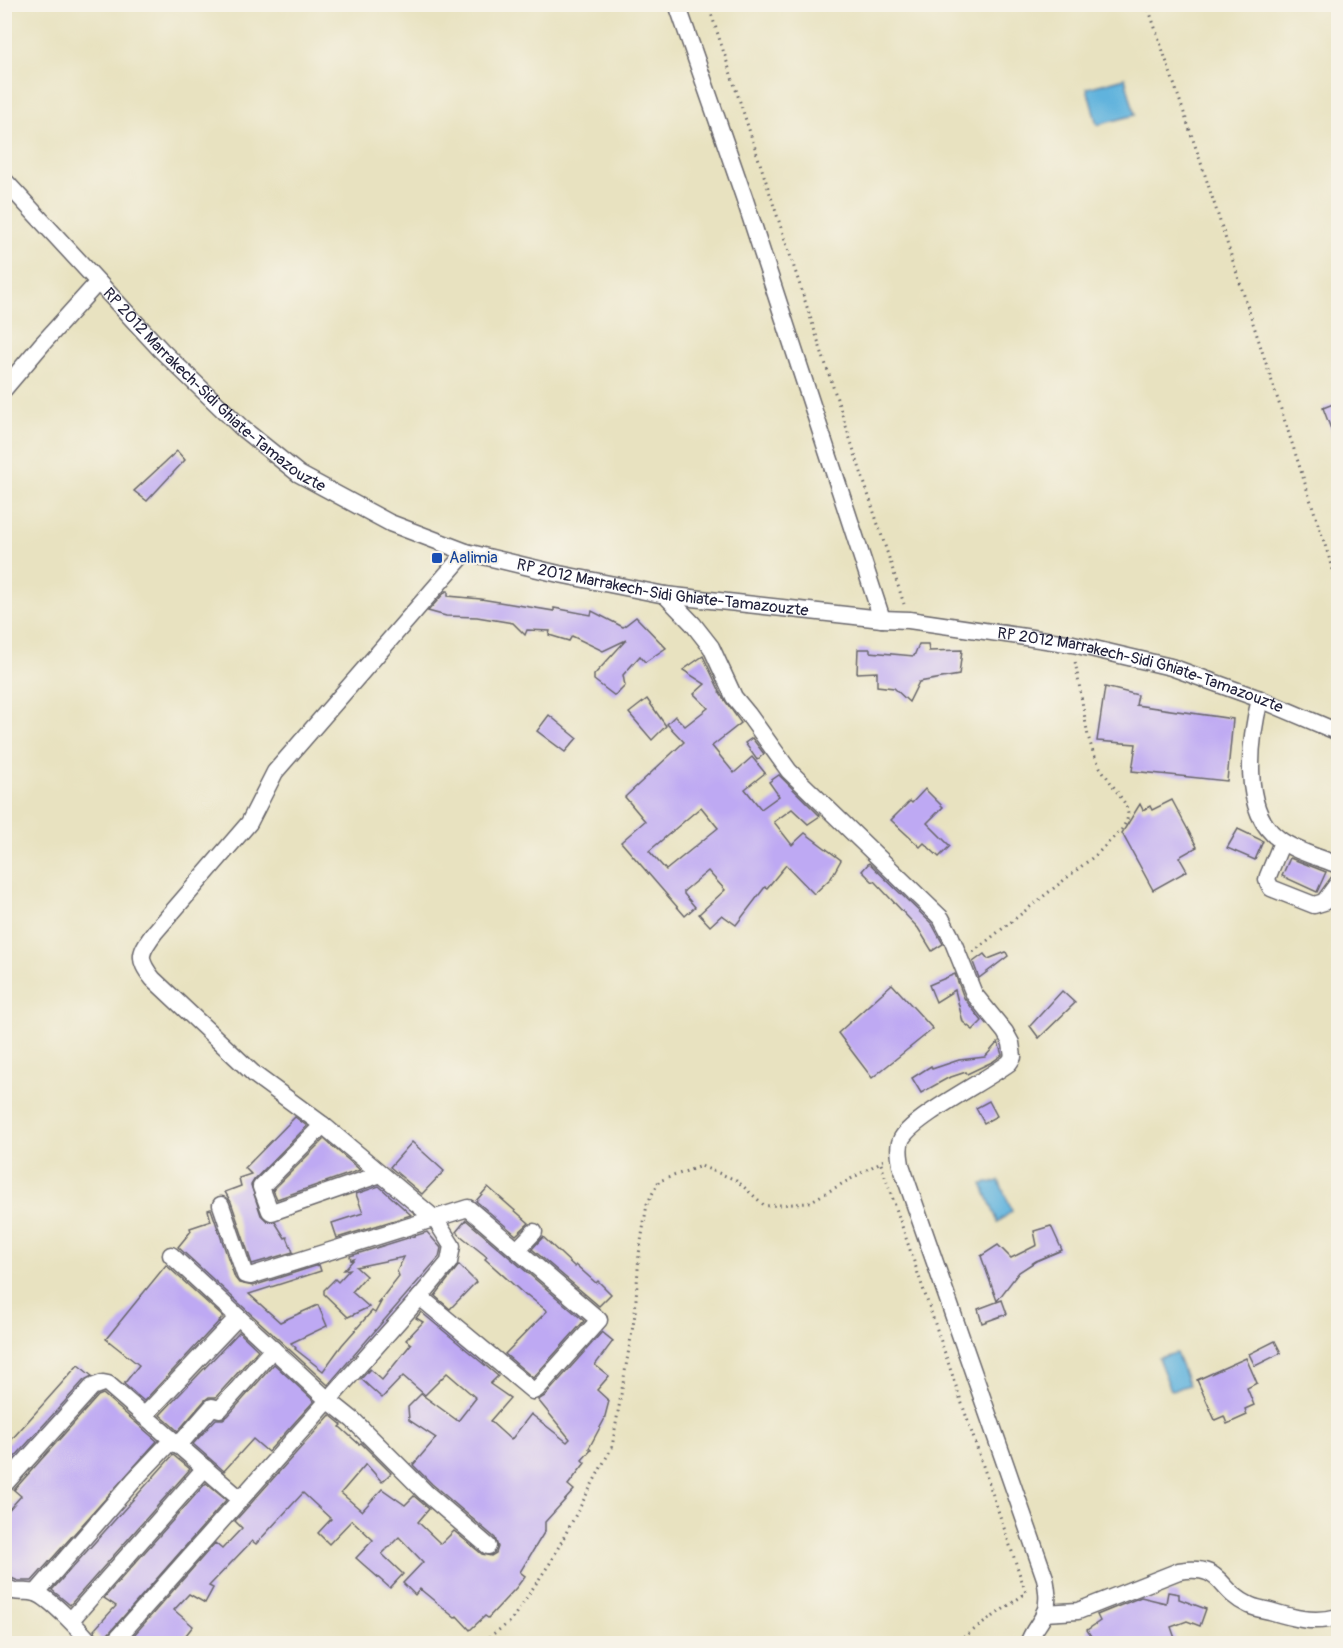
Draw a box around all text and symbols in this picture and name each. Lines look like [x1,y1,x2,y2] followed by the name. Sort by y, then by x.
[99,284,329,496] street label: RP 2012 Marrakech-Sidi Ghiate-Tamazouzte
[449,548,498,568] place label: Aalimia
[430,551,444,565] marker: Aalimia
[515,554,810,621] street label: RP 2012 Marrakech-Sidi Ghiate-Tamazouzte
[996,623,1286,718] street label: RP 2012 Marrakech-Sidi Ghiate-Tamazouzte

